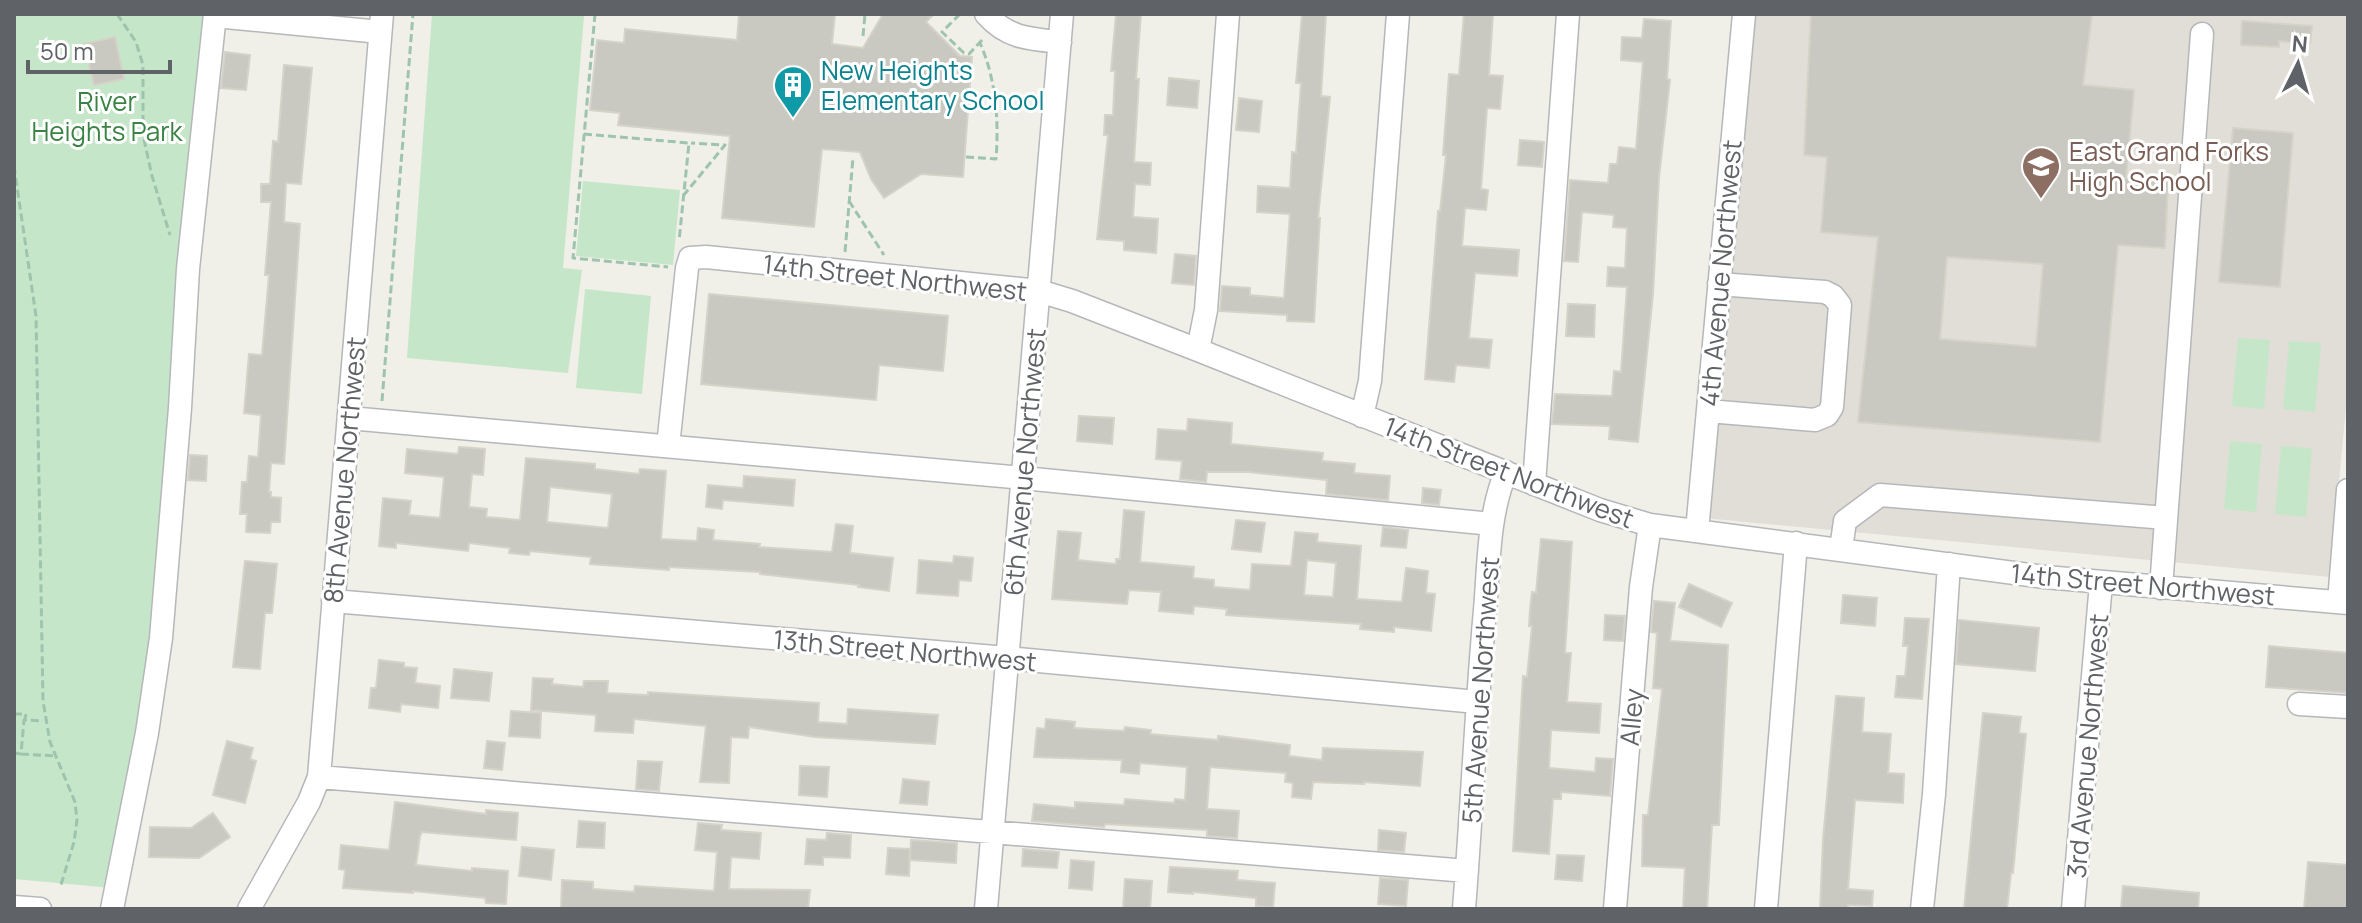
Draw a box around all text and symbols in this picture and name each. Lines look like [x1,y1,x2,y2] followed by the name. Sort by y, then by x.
[28,24,170,74] scale bar
[2258,24,2338,104] north arrow
[2291,28,2309,60] text: N
[40,34,94,67] text: 50 m
[821,52,1045,118] place label: New Heights Elementary School
[772,64,814,119] building icon: New Heights Elementary School
[32,83,184,149] park label: River Heights Park
[2069,133,2269,199] place label: East Grand Forks High School
[1690,138,1750,408] street label: 4th Avenue Northwest
[2020,145,2062,200] school or university icon: East Grand Forks High School
[761,245,1029,309] street label: 14th Street Northwest
[994,327,1054,597] street label: 6th Avenue Northwest
[314,335,374,605] street label: 8th Avenue Northwest
[1379,408,1639,536] street label: 14th Street Northwest
[1453,555,1507,825] street label: 5th Avenue Northwest
[2009,555,2277,613] street label: 14th Street Northwest
[2058,612,2116,880] street label: 3rd Avenue Northwest
[772,621,1038,679] street label: 13th Street Northwest
[1611,687,1651,747] street label: Alley

